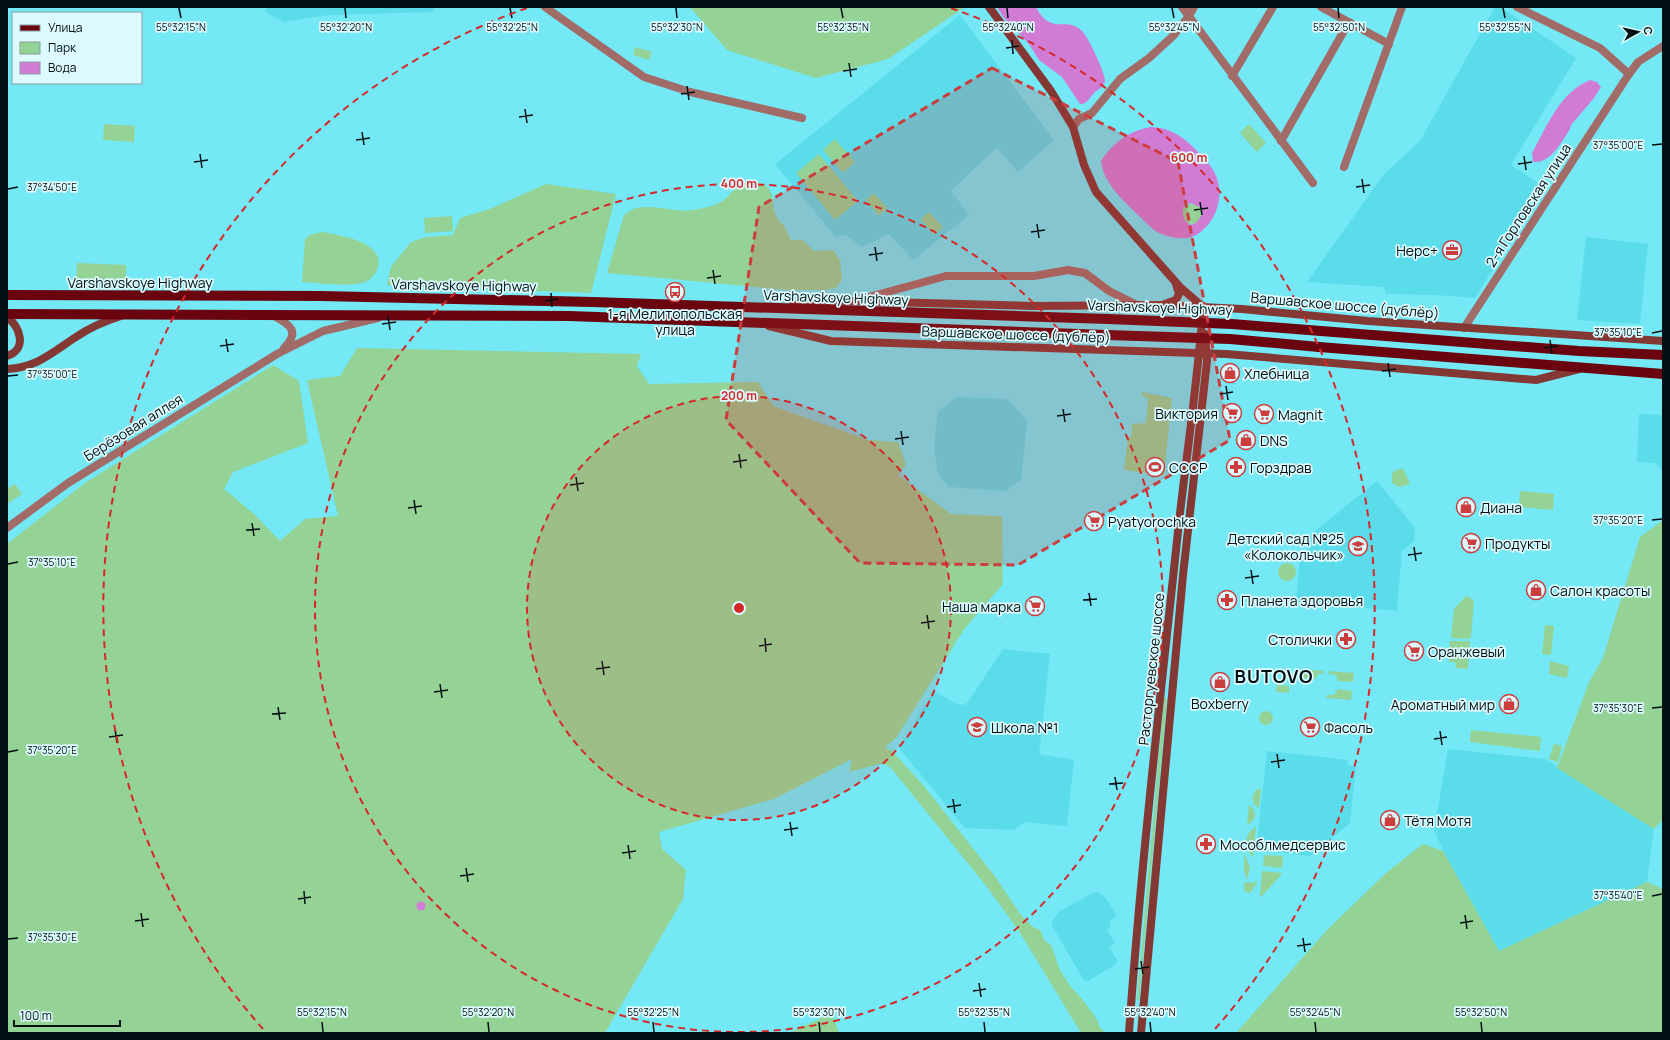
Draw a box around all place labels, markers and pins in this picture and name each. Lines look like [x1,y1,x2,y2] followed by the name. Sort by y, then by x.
[1441,239,1463,261] office icon: Нерс+
[1396,241,1438,260] place label: Нерс+
[664,281,686,303] bus stop icon: 1-я Мелитопольская улица
[607,304,743,339] place label: 1-я Мелитопольская улица
[1219,362,1241,384] shop icon: Хлебница
[1244,364,1309,383] place label: Хлебница
[1221,402,1243,424] supermarket icon: Виктория
[1253,403,1275,425] supermarket icon: Magnit
[1155,404,1218,423] place label: Виктория
[1278,405,1323,424] place label: Magnit
[1235,429,1257,451] shop icon: DNS
[1260,431,1288,450] place label: DNS
[1144,456,1166,478] sports icon: СССР
[1225,456,1247,478] pharmacy icon: Горздрав
[1169,458,1208,477] place label: СССР
[1250,458,1312,477] place label: Горздрав
[1455,496,1477,518] shop icon: Диана
[1480,498,1522,517] place label: Диана
[1083,510,1105,532] supermarket icon: Pyatyorochka
[1108,512,1196,531] place label: Pyatyorochka
[1227,529,1344,564] place label: Детский сад №25 «Колокольчик»
[1460,532,1482,554] supermarket icon: Продукты
[1485,534,1550,553] place label: Продукты
[1347,535,1369,557] school or university icon: Детский сад №25 «Колокольчик»
[1525,579,1547,601] shop icon: Салон красоты
[1550,581,1650,600] place label: Салон красоты
[1216,589,1238,611] pharmacy icon: Планета здоровья
[1241,591,1363,610] place label: Планета здоровья
[1024,595,1046,617] supermarket icon: Наша марка
[942,597,1021,616] place label: Наша марка
[732,601,746,615] centre of rings
[1335,628,1357,650] pharmacy icon: Столички
[1268,630,1332,649] place label: Столички
[1403,640,1425,662] supermarket icon: Оранжевый
[1428,642,1505,661] place label: Оранжевый
[1209,671,1231,693] shop icon: Boxberry
[1498,693,1520,715] shop icon: Ароматный мир
[1191,694,1250,713] place label: Boxberry
[1391,695,1495,714] place label: Ароматный мир
[966,716,988,738] school or university icon: Школа №1
[1299,716,1321,738] supermarket icon: Фасоль
[991,718,1058,737] place label: Школа №1
[1324,718,1373,737] place label: Фасоль
[1379,809,1401,831] shop icon: Тётя Мотя
[1404,811,1471,830] place label: Тётя Мотя
[1195,833,1217,855] pharmacy icon: Мособлмедсервис
[1220,835,1346,854] place label: Мособлмедсервис

